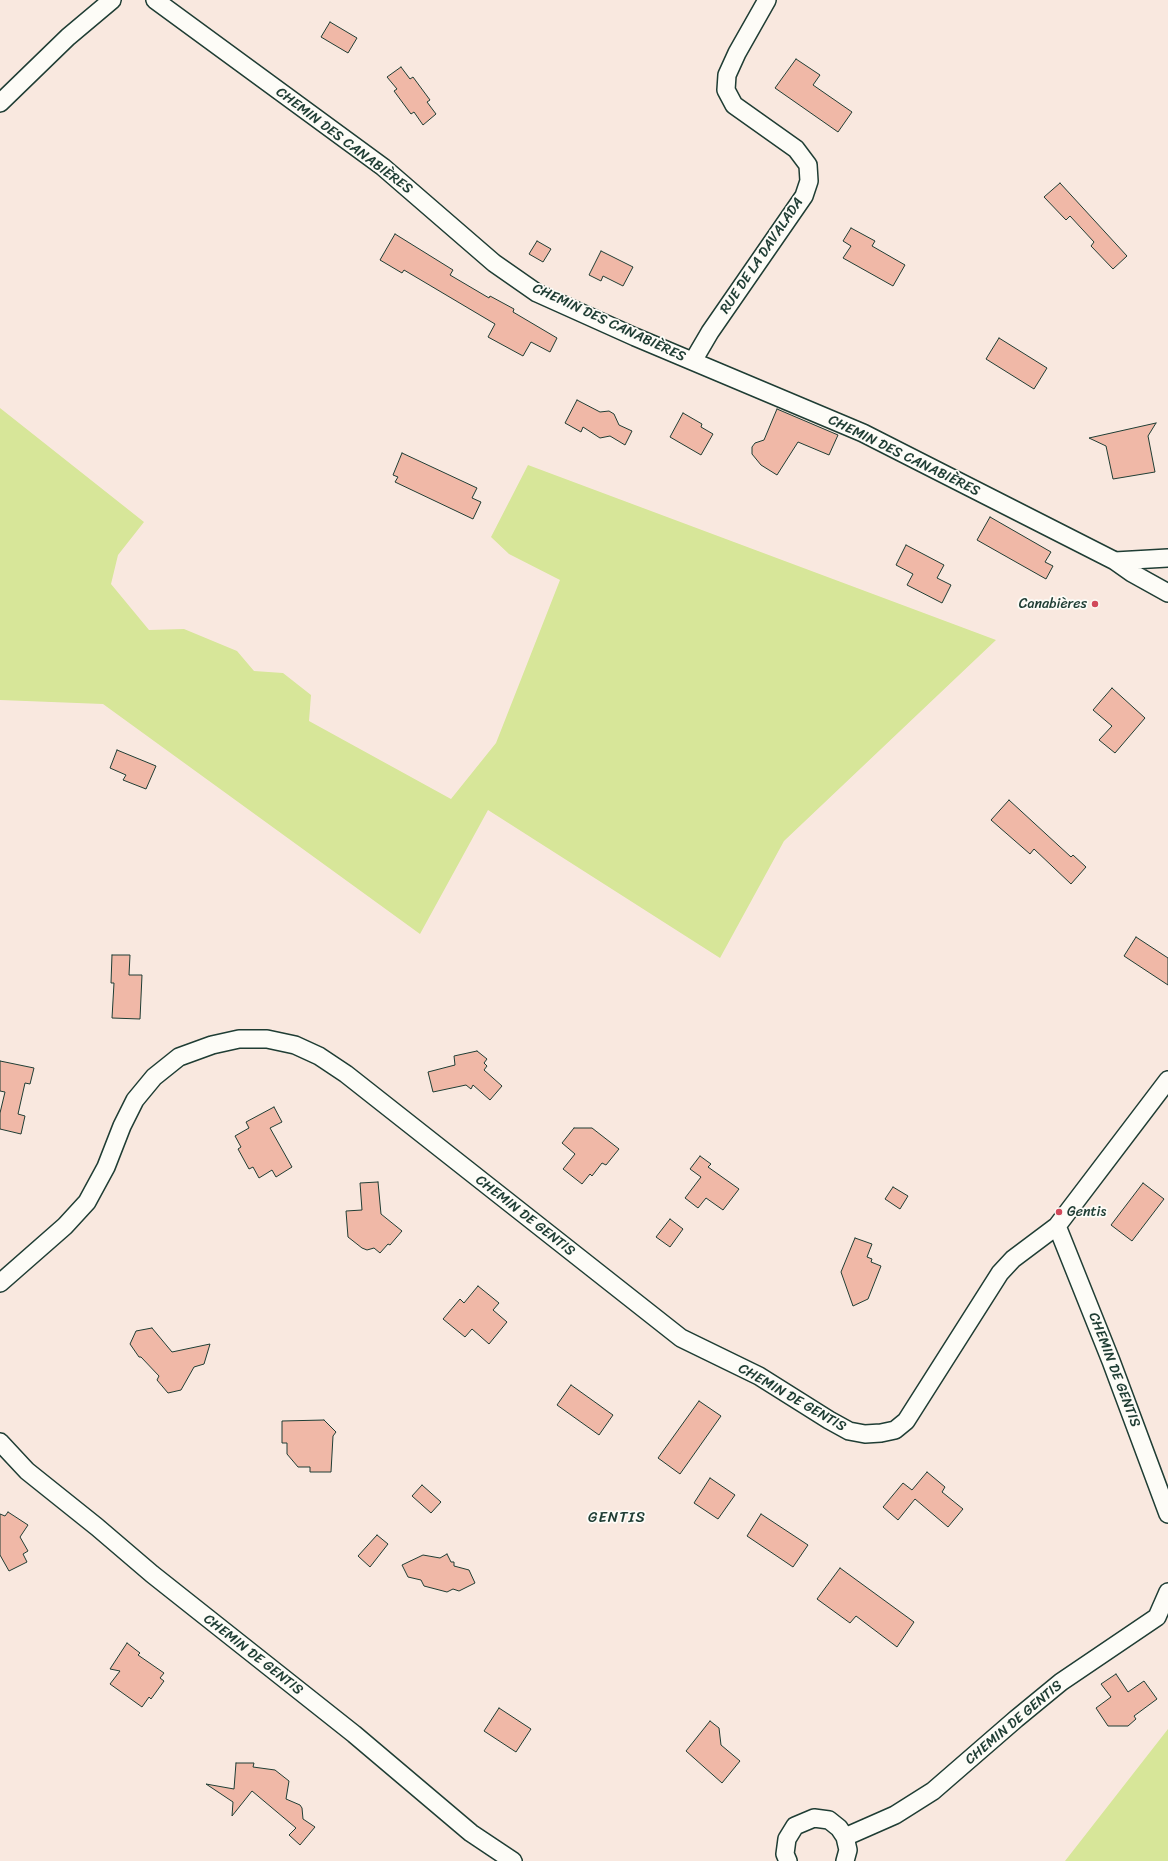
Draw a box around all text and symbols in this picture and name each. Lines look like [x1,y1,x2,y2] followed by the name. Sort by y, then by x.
[272,84,416,198] street label: CHEMIN DES CANABIÈRES
[717,195,807,317] street label: RUE DE LA DAVALADA
[530,280,688,366] street label: CHEMIN DES CANABIÈRES
[825,412,983,500] street label: CHEMIN DES CANABIÈRES
[1019,596,1087,612] place label: Canabières
[1090,599,1100,609] marker: Canabières
[472,1172,578,1260] street label: CHEMIN DE GENTIS
[1067,1204,1106,1220] place label: Gentis
[1054,1207,1064,1217] marker: Gentis
[1084,1310,1144,1430] street label: CHEMIN DE GENTIS
[735,1360,849,1436] street label: CHEMIN DE GENTIS
[589,1509,645,1527] district label: GENTIS
[200,1611,306,1699] street label: CHEMIN DE GENTIS
[962,1678,1066,1768] street label: CHEMIN DE GENTIS

